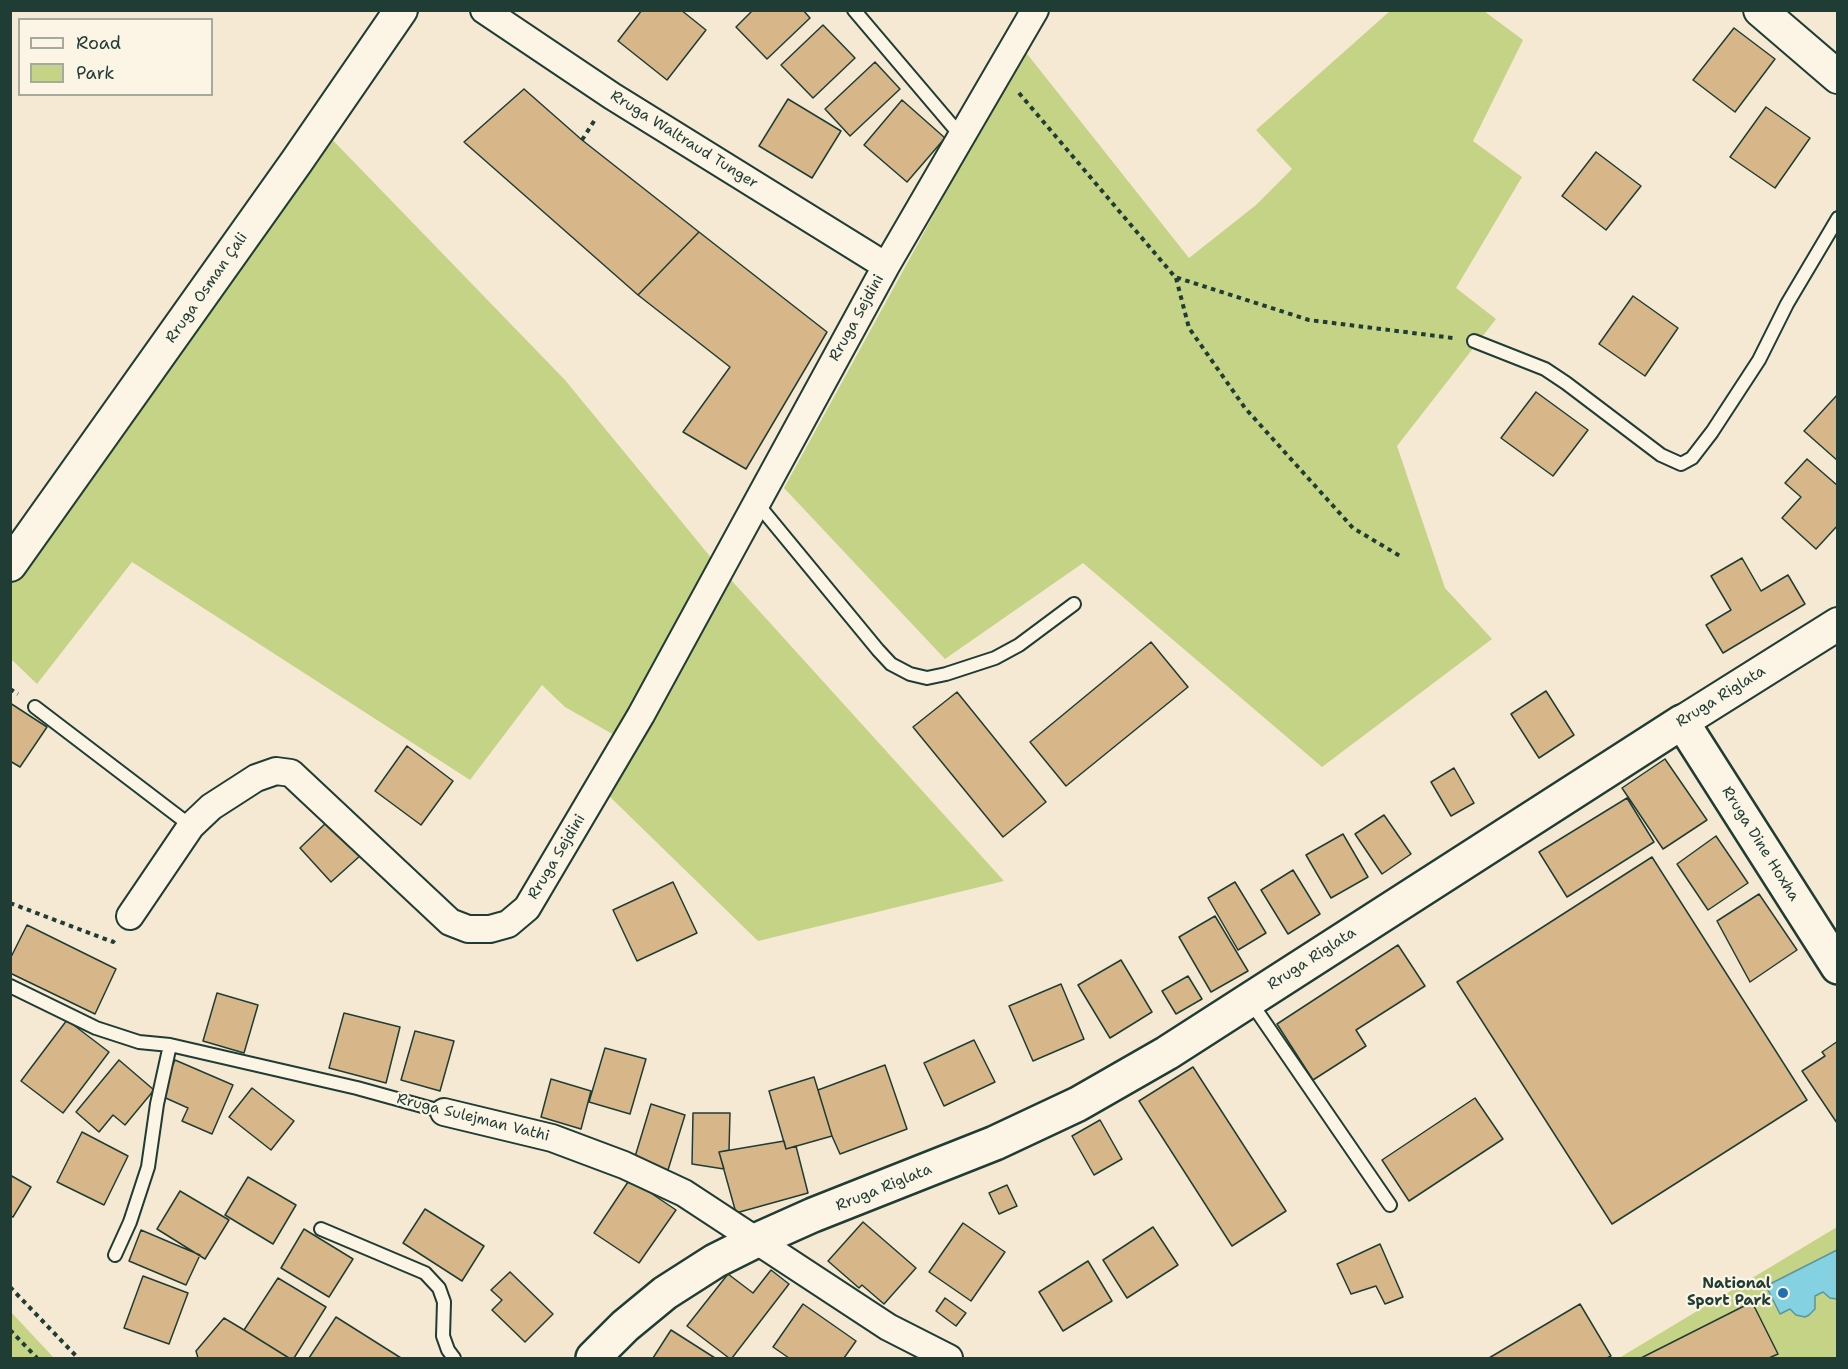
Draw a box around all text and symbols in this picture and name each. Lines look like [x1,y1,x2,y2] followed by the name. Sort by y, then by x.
[18,18,213,96] legend
[76,31,121,55] text: Road
[76,61,115,85] text: Park
[607,87,761,193] street label: Rruga Waltraud Tunger
[162,229,252,347] street label: Rruga Osman Çali
[826,272,888,364] street label: Rruga Sejdini
[1673,662,1769,732] street label: Rruga Riglata
[1717,783,1803,905] street label: Rruga Dine Hoxha
[525,811,589,903] street label: Rruga Sejdini
[1264,924,1360,994] street label: Rruga Riglata
[395,1090,551,1146] street label: Rruga Sulejman Vathi
[834,1161,934,1215] street label: Rruga Riglata
[1687,1275,1771,1310] place label: National Sport Park
[1776,1286,1790,1300] marker: National Sport Park

